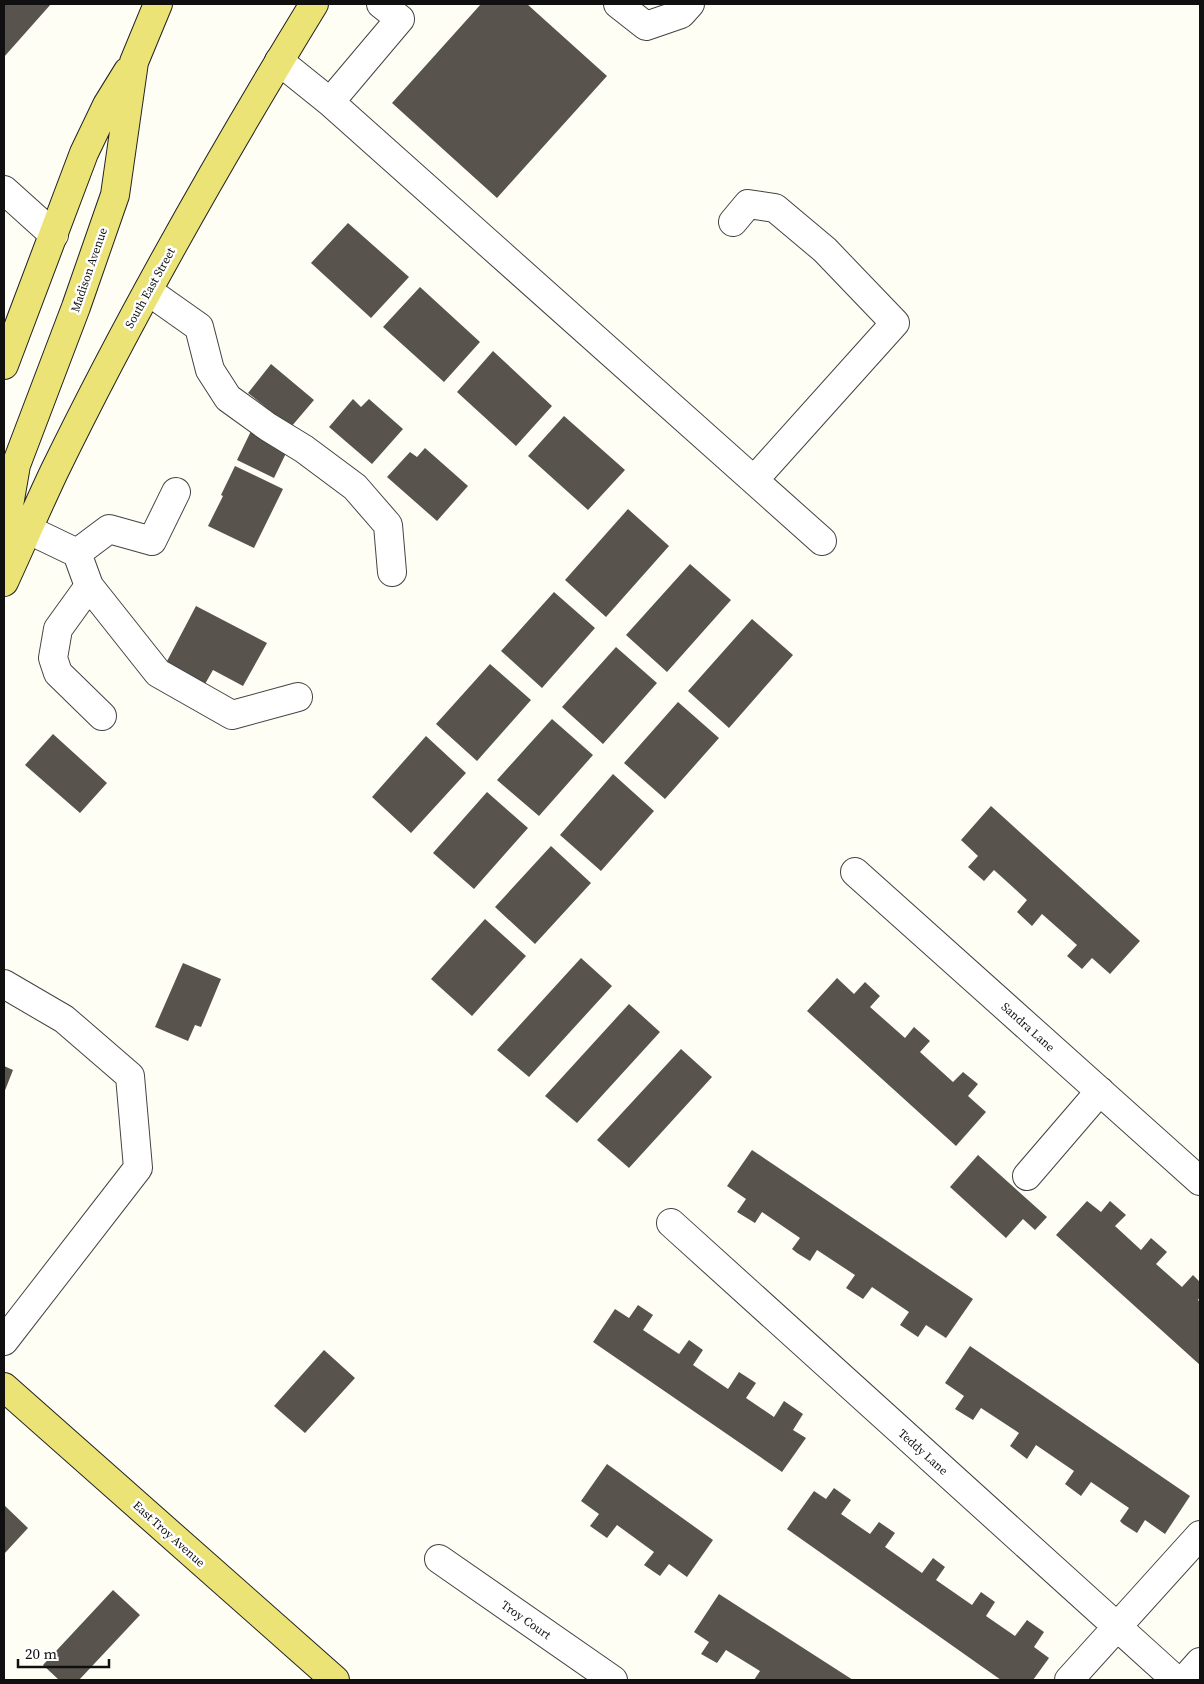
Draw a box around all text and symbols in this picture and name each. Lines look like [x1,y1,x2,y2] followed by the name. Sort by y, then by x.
[67,226,111,314] street label: Madison Avenue
[121,245,179,331] street label: South East Street
[998,999,1058,1055] street label: Sandra Lane
[895,1425,951,1479] street label: Teddy Lane
[130,1497,208,1571] street label: East Troy Avenue
[498,1597,554,1643] street label: Troy Court
[18,1636,109,1668] scale bar
[25,1643,57,1664] text: 20 m

